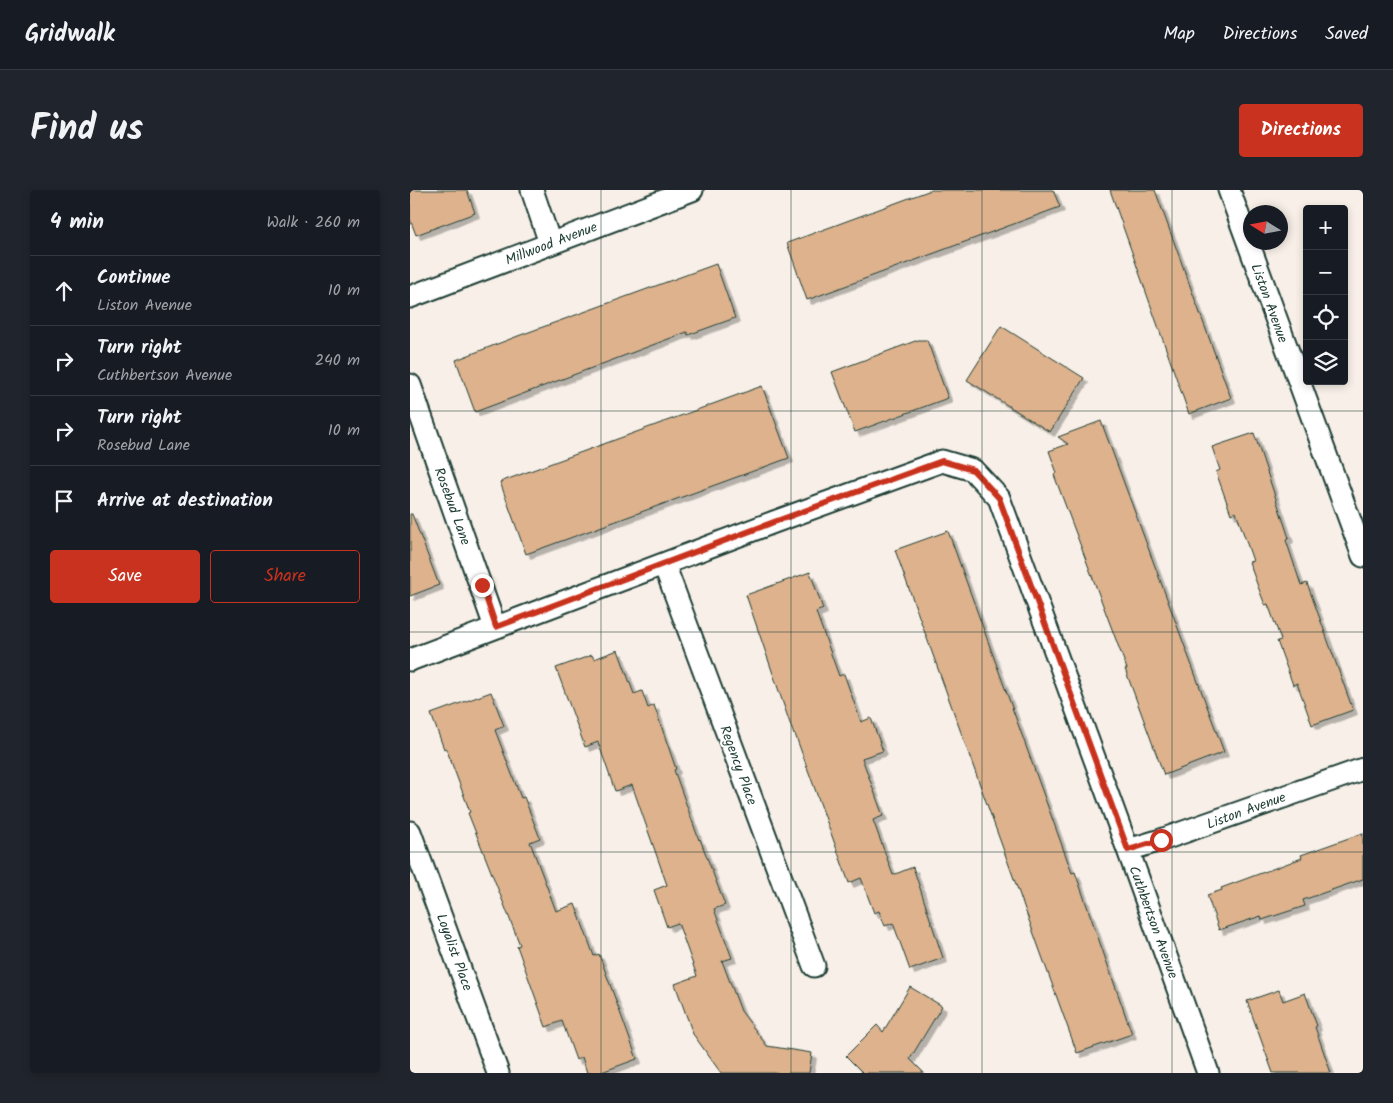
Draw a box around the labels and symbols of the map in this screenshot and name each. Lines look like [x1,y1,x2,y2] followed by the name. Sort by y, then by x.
[1243,205,1288,250] north arrow
[502,216,601,272] street label: Millwood Avenue
[1245,261,1294,347] street label: Liston Avenue
[428,464,477,549] street label: Rosebud Lane
[471,574,494,597] route end
[713,722,763,809] street label: Regency Place
[1204,786,1290,835] street label: Liston Avenue
[1150,829,1173,852] route start
[1122,863,1184,982] street label: Cuthbertson Avenue
[430,911,478,995] street label: Loyalist Place

